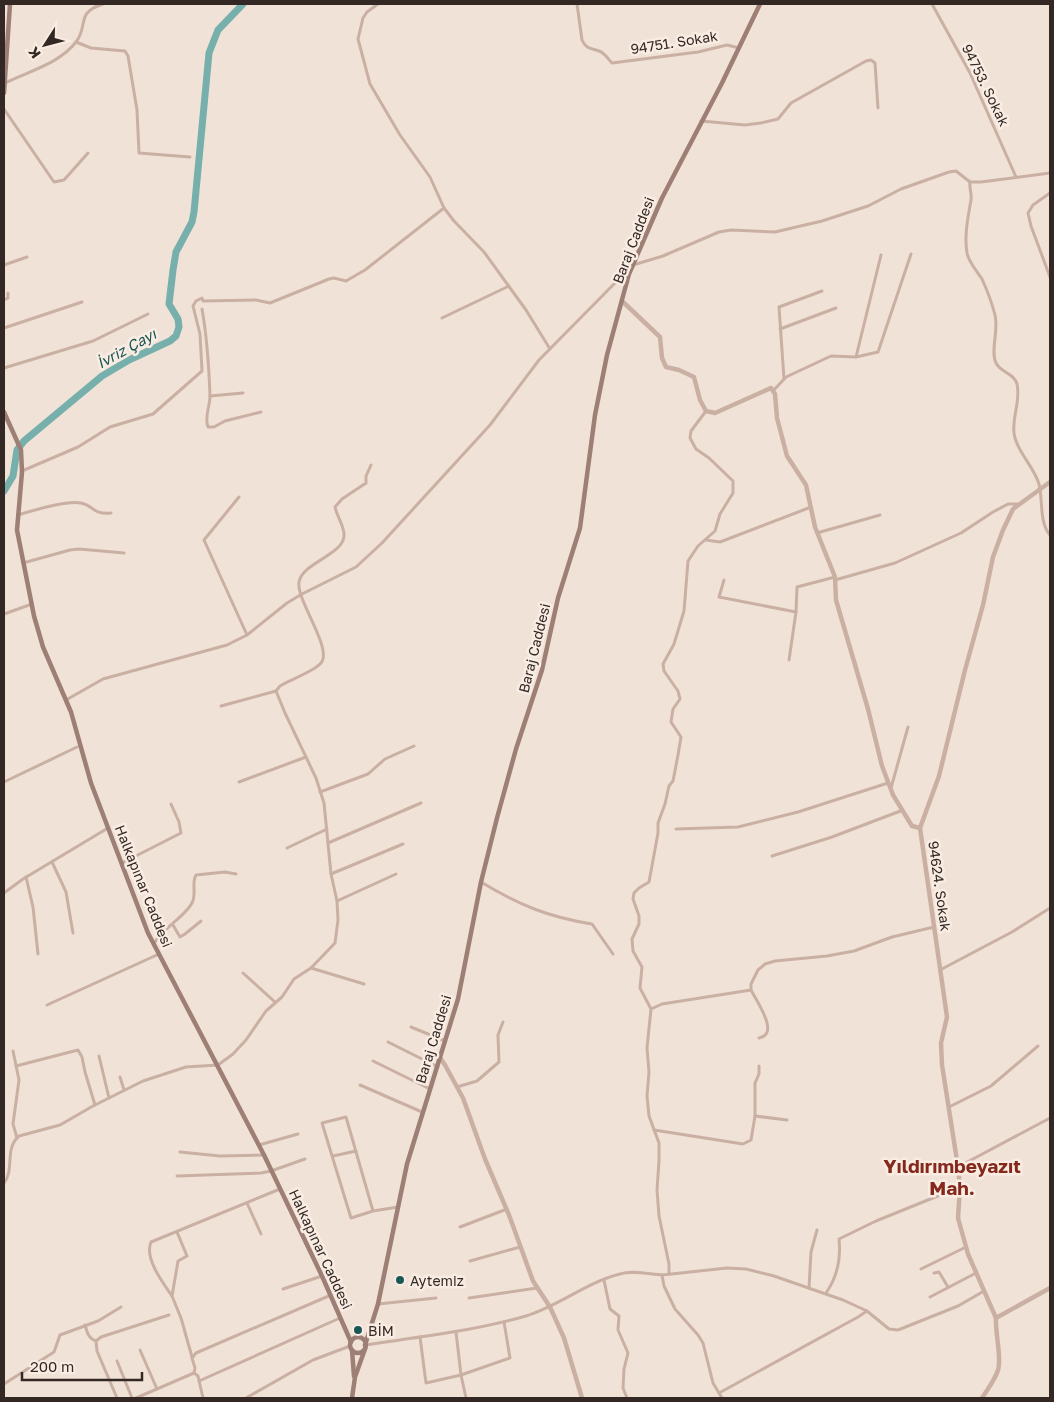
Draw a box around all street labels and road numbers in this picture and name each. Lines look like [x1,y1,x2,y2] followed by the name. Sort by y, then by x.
[629,27,719,57] street label: 94751. Sokak
[959,41,1013,129] street label: 94753. Sokak
[609,194,657,286] street label: Baraj Caddesi
[515,601,553,695] street label: Baraj Caddesi
[112,822,176,950] street label: Halkapınar Caddesi
[925,840,955,932] street label: 94624. Sokak
[411,993,455,1085] street label: Baraj Caddesi
[286,1186,356,1312] street label: Halkapınar Caddesi

